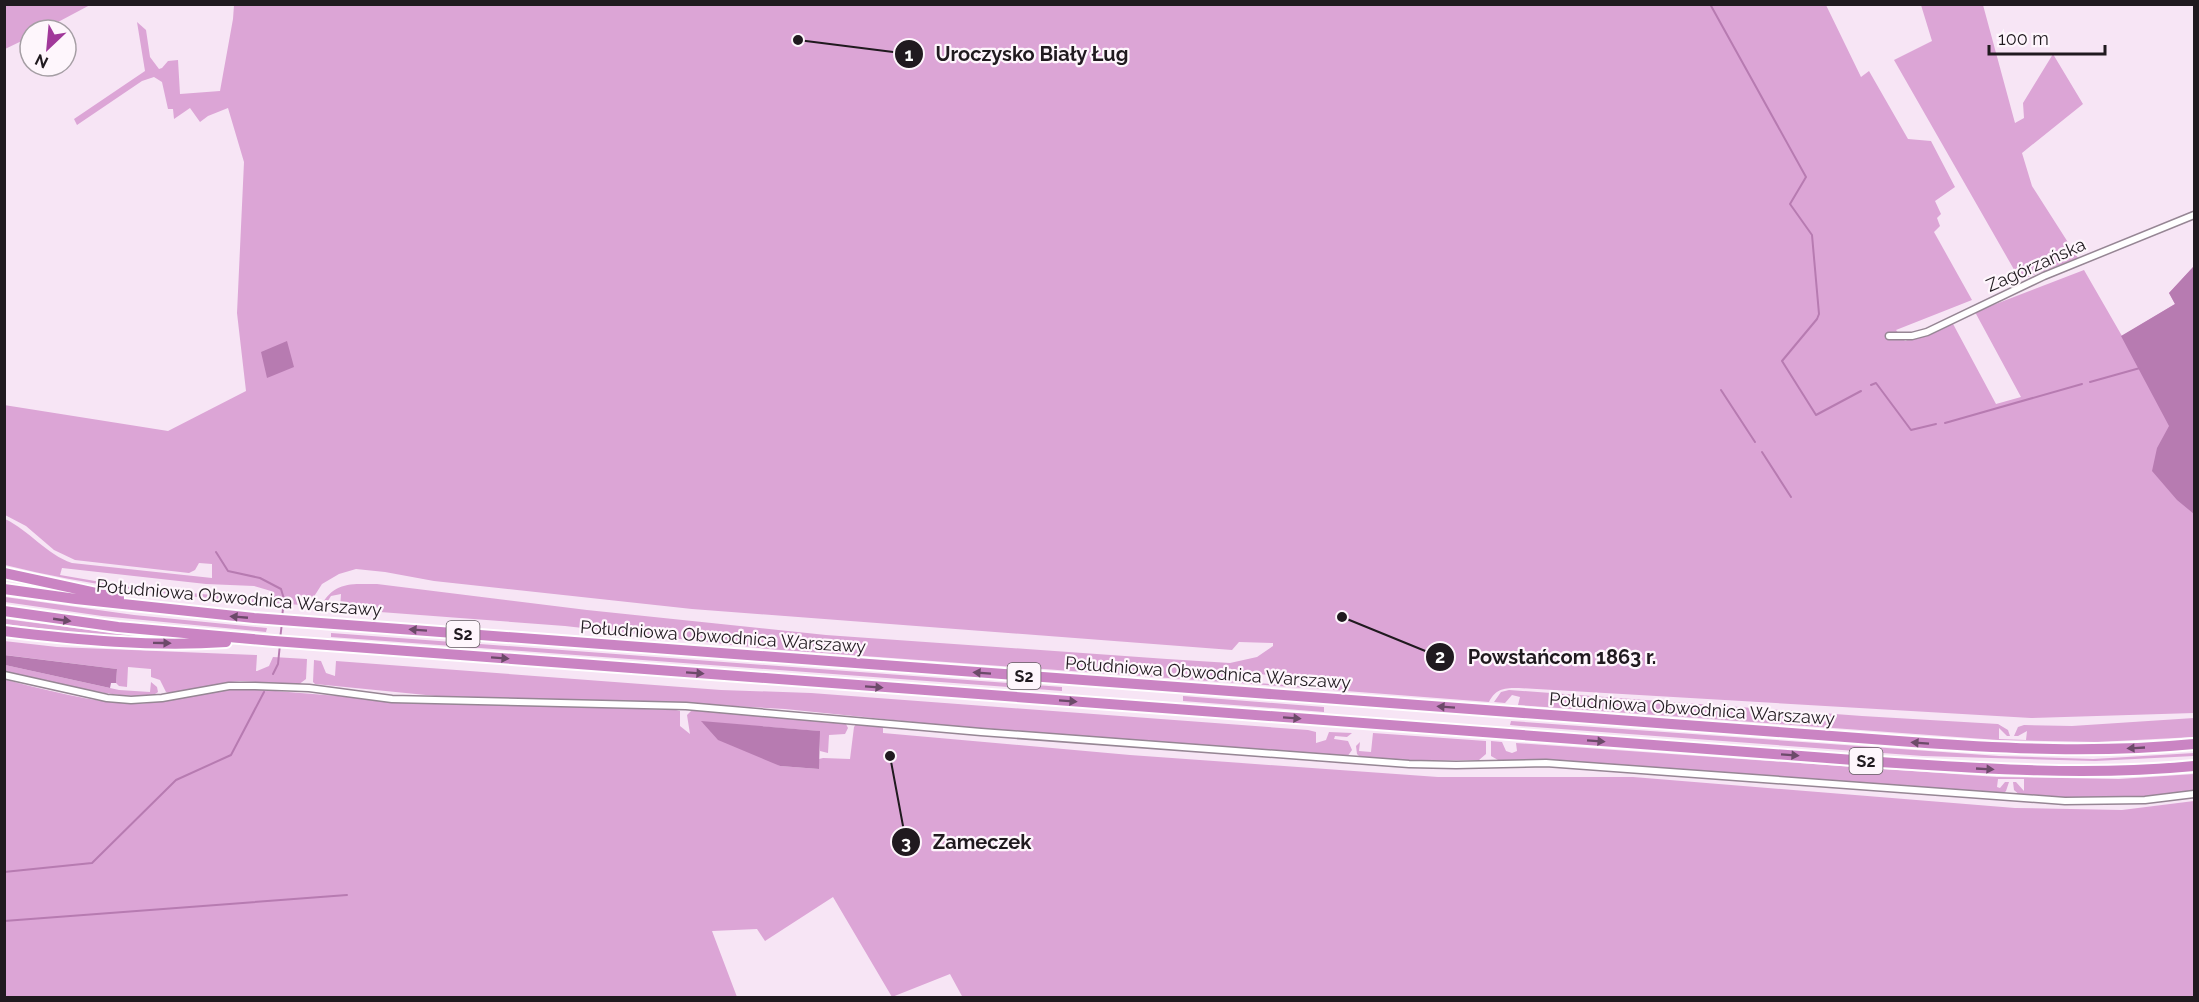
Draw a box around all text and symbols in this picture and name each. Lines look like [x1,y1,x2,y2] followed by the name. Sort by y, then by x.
[18,18,78,78] north arrow
[1989,18,2104,56] scale bar
[1998,28,2049,49] text: 100 m
[894,35,1141,73] callout: Uroczysko Biały Ług
[936,42,1128,66] text: Uroczysko Biały Ług
[905,44,914,65] text: 1
[32,50,51,72] text: N
[1983,233,2089,296] street label: Zagórzańska
[95,575,383,620] street label: Południowa Obwodnica Warszawy
[229,612,248,621] one-way arrow
[53,615,72,624] one-way arrow
[579,616,867,657] street label: Południowa Obwodnica Warszawy
[446,621,480,647] road number: S2
[409,625,428,635] one-way arrow
[1425,638,1668,676] callout: Powstańcom 1863 r.
[153,639,172,648] one-way arrow
[1468,645,1656,669] text: Powstańcom 1863 r.
[1435,646,1445,667] text: 2
[1064,652,1352,693] street label: Południowa Obwodnica Warszawy
[491,653,510,663] one-way arrow
[1008,663,1040,689] road number: S2
[685,668,704,678] one-way arrow
[972,668,991,677] one-way arrow
[865,682,884,691] one-way arrow
[1548,688,1836,729] street label: Południowa Obwodnica Warszawy
[1059,696,1078,706] one-way arrow
[1436,702,1455,712] one-way arrow
[1283,713,1302,722] one-way arrow
[1587,736,1606,745] one-way arrow
[1911,738,1930,748] one-way arrow
[2127,743,2146,752] one-way arrow
[1850,748,1882,774] road number: S2
[1781,750,1800,760] one-way arrow
[1976,764,1995,773] one-way arrow
[891,823,1044,861] callout: Zameczek
[933,830,1032,854] text: Zameczek
[901,832,911,853] text: 3

